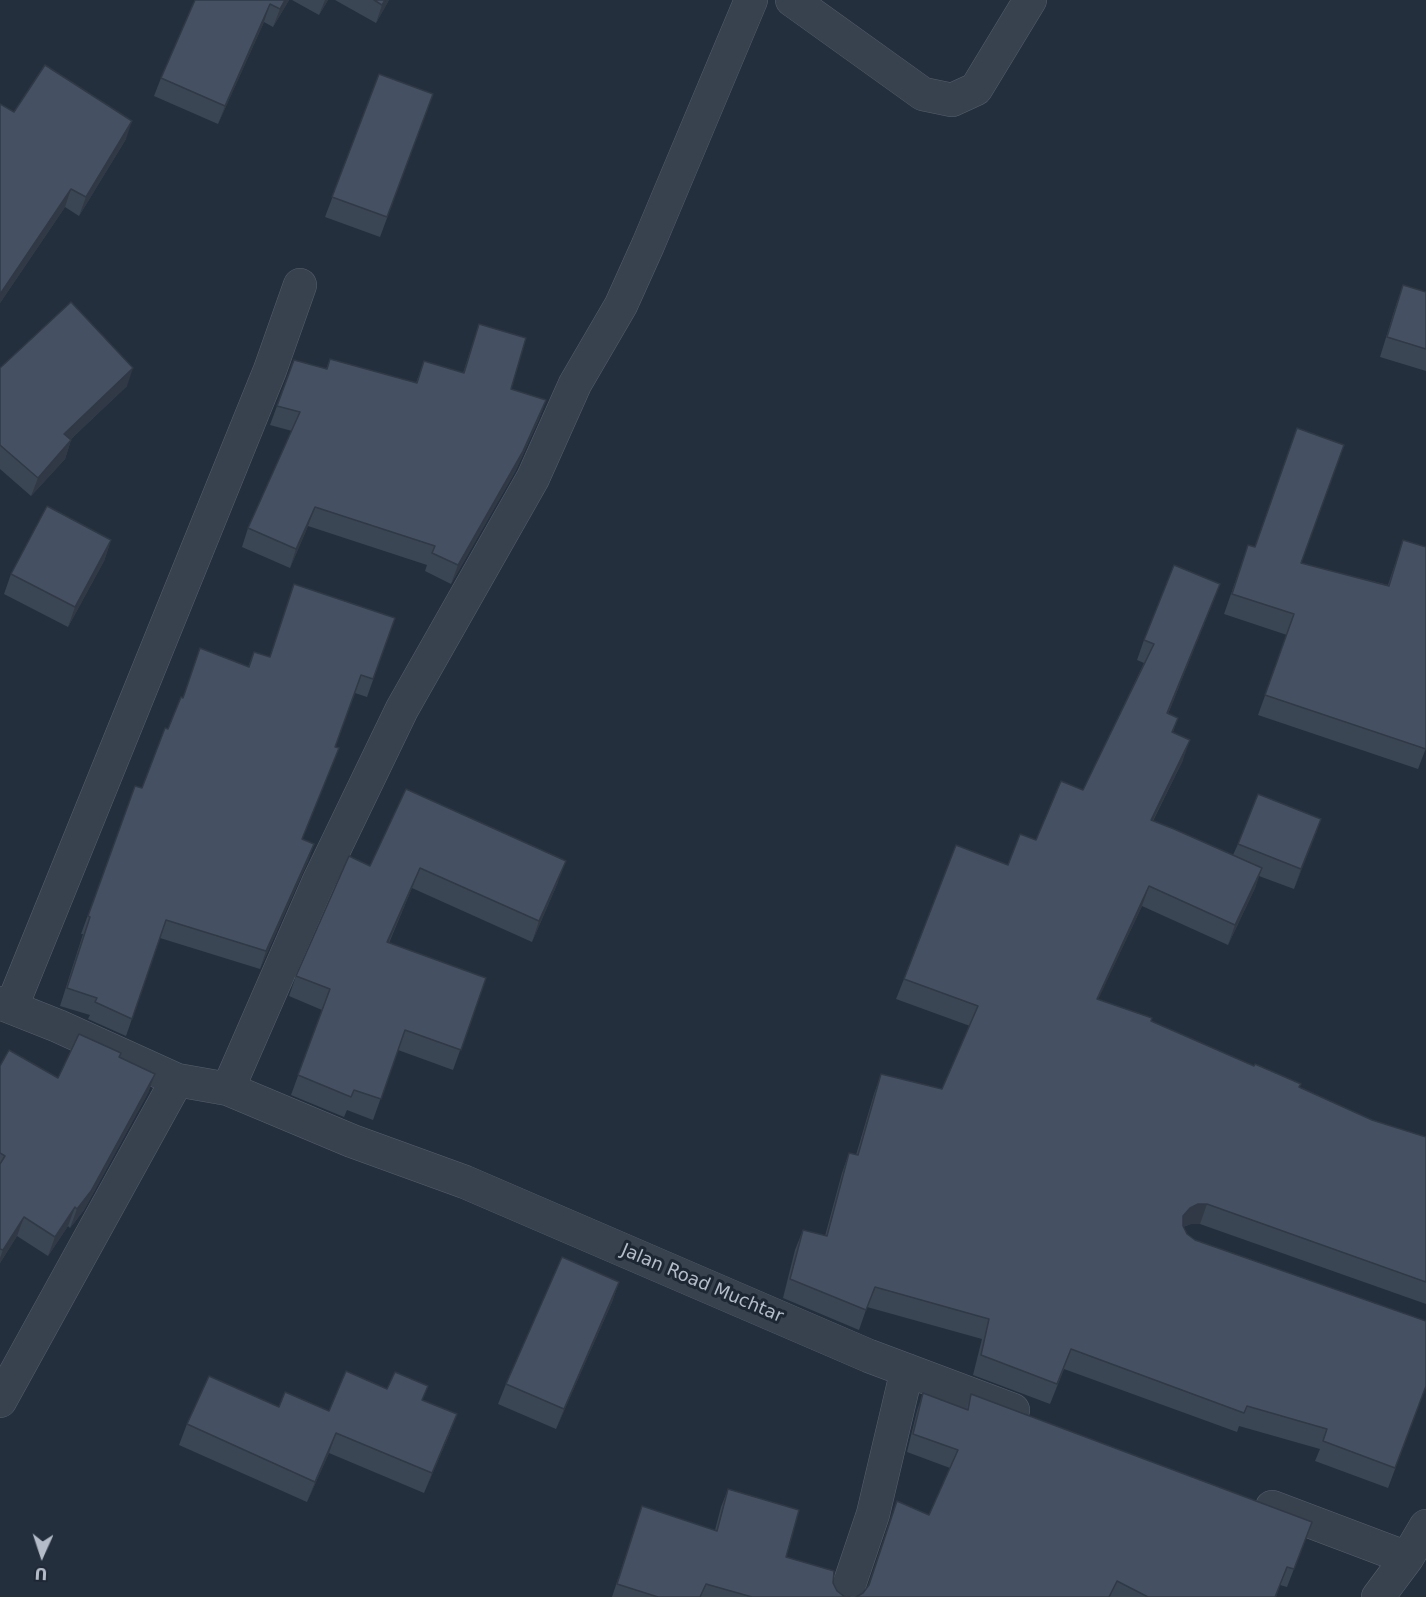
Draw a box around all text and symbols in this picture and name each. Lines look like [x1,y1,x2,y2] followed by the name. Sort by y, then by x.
[618,1240,786,1328] street label: Jalan Road Muchtar
[12,1525,72,1585] north arrow
[34,1564,48,1583] text: U

